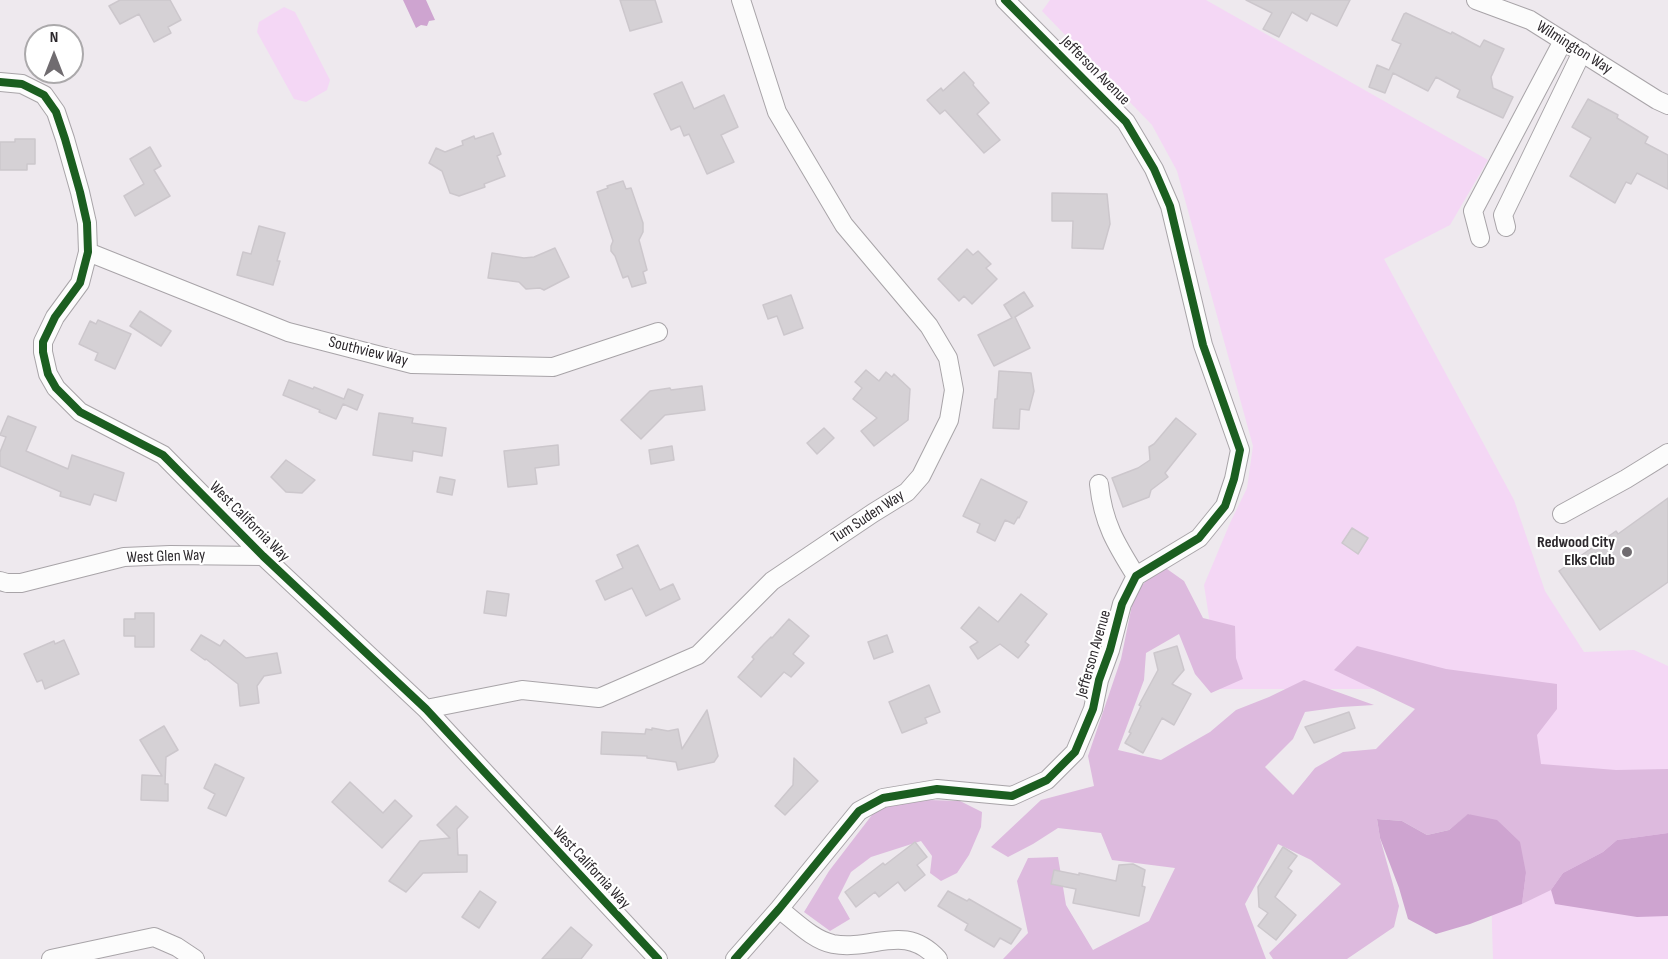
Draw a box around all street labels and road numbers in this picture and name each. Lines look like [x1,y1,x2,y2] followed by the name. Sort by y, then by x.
[1533,17,1615,79] street label: Wilmington Way
[1056,32,1134,110] street label: Jefferson Avenue
[326,333,410,371] street label: Southview Way
[205,478,293,566] street label: West California Way
[828,486,908,548] street label: Tum Suden Way
[126,546,206,568] street label: West Glen Way
[1072,608,1116,700] street label: Jefferson Avenue
[548,823,634,913] street label: West California Way

